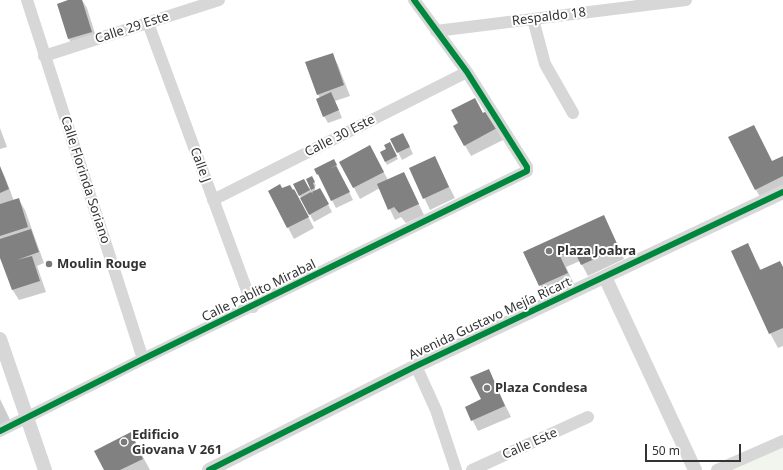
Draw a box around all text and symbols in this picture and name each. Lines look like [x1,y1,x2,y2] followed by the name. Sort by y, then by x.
[511,5,587,29] street label: Respaldo 18
[93,9,171,47] street label: Calle 29 Este
[302,112,378,160] street label: Calle 30 Este
[57,114,113,246] street label: Calle Florinda Soriano
[186,145,214,185] street label: Calle J
[557,243,636,259] place label: Plaza Joabra
[544,246,554,256] marker: Plaza Joabra
[57,256,147,272] place label: Moulin Rouge
[199,257,319,325] street label: Calle Pablito Mirabal
[44,259,54,269] marker: Moulin Rouge
[406,274,574,364] street label: Avenida Gustavo Mejía Ricart
[495,380,588,396] place label: Plaza Condesa
[482,383,492,393] marker: Plaza Condesa
[500,425,560,463] street label: Calle Este
[132,427,222,458] place label: Edificio Giovana V 261
[647,436,743,462] scale bar
[119,437,129,447] marker: Edificio Giovana V 261
[652,442,680,459] text: 50 m

